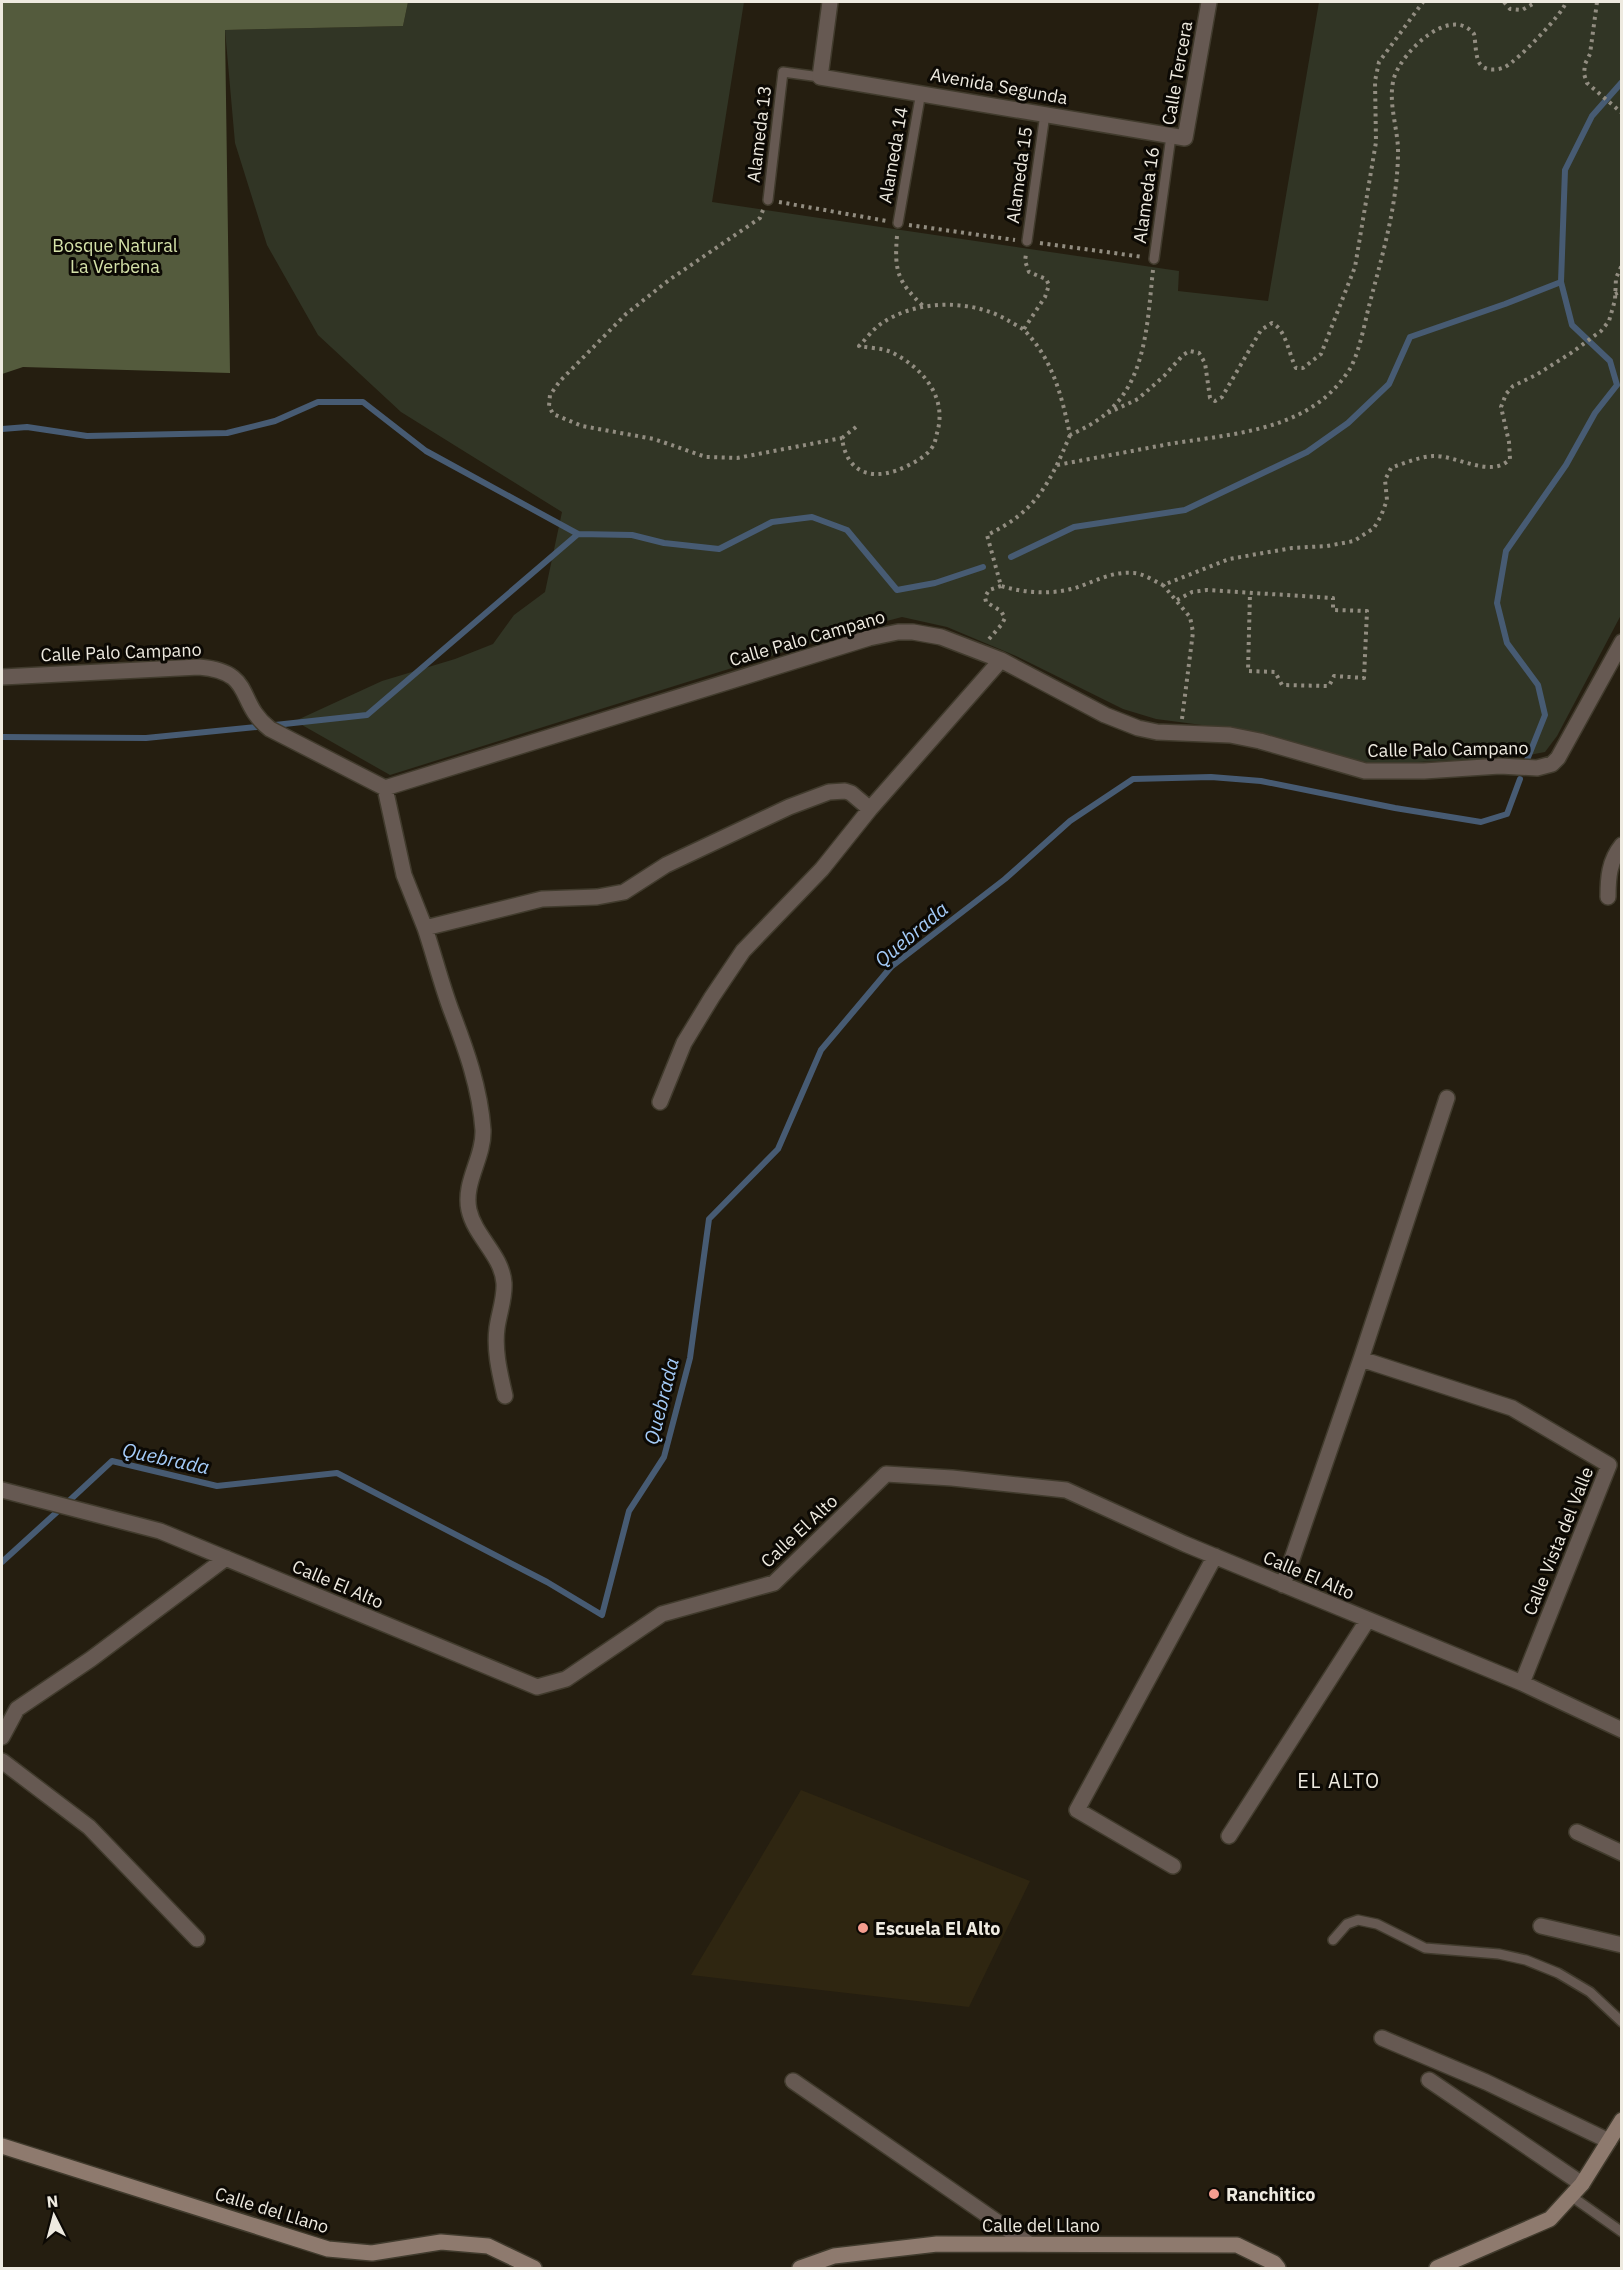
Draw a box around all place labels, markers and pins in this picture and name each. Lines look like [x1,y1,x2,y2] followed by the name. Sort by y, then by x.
[875,1917,1000,1940] place label: Escuela El Alto
[856,1921,870,1935] marker: Escuela El Alto
[1226,2183,1316,2206] place label: Ranchitico
[1207,2187,1221,2201] marker: Ranchitico

